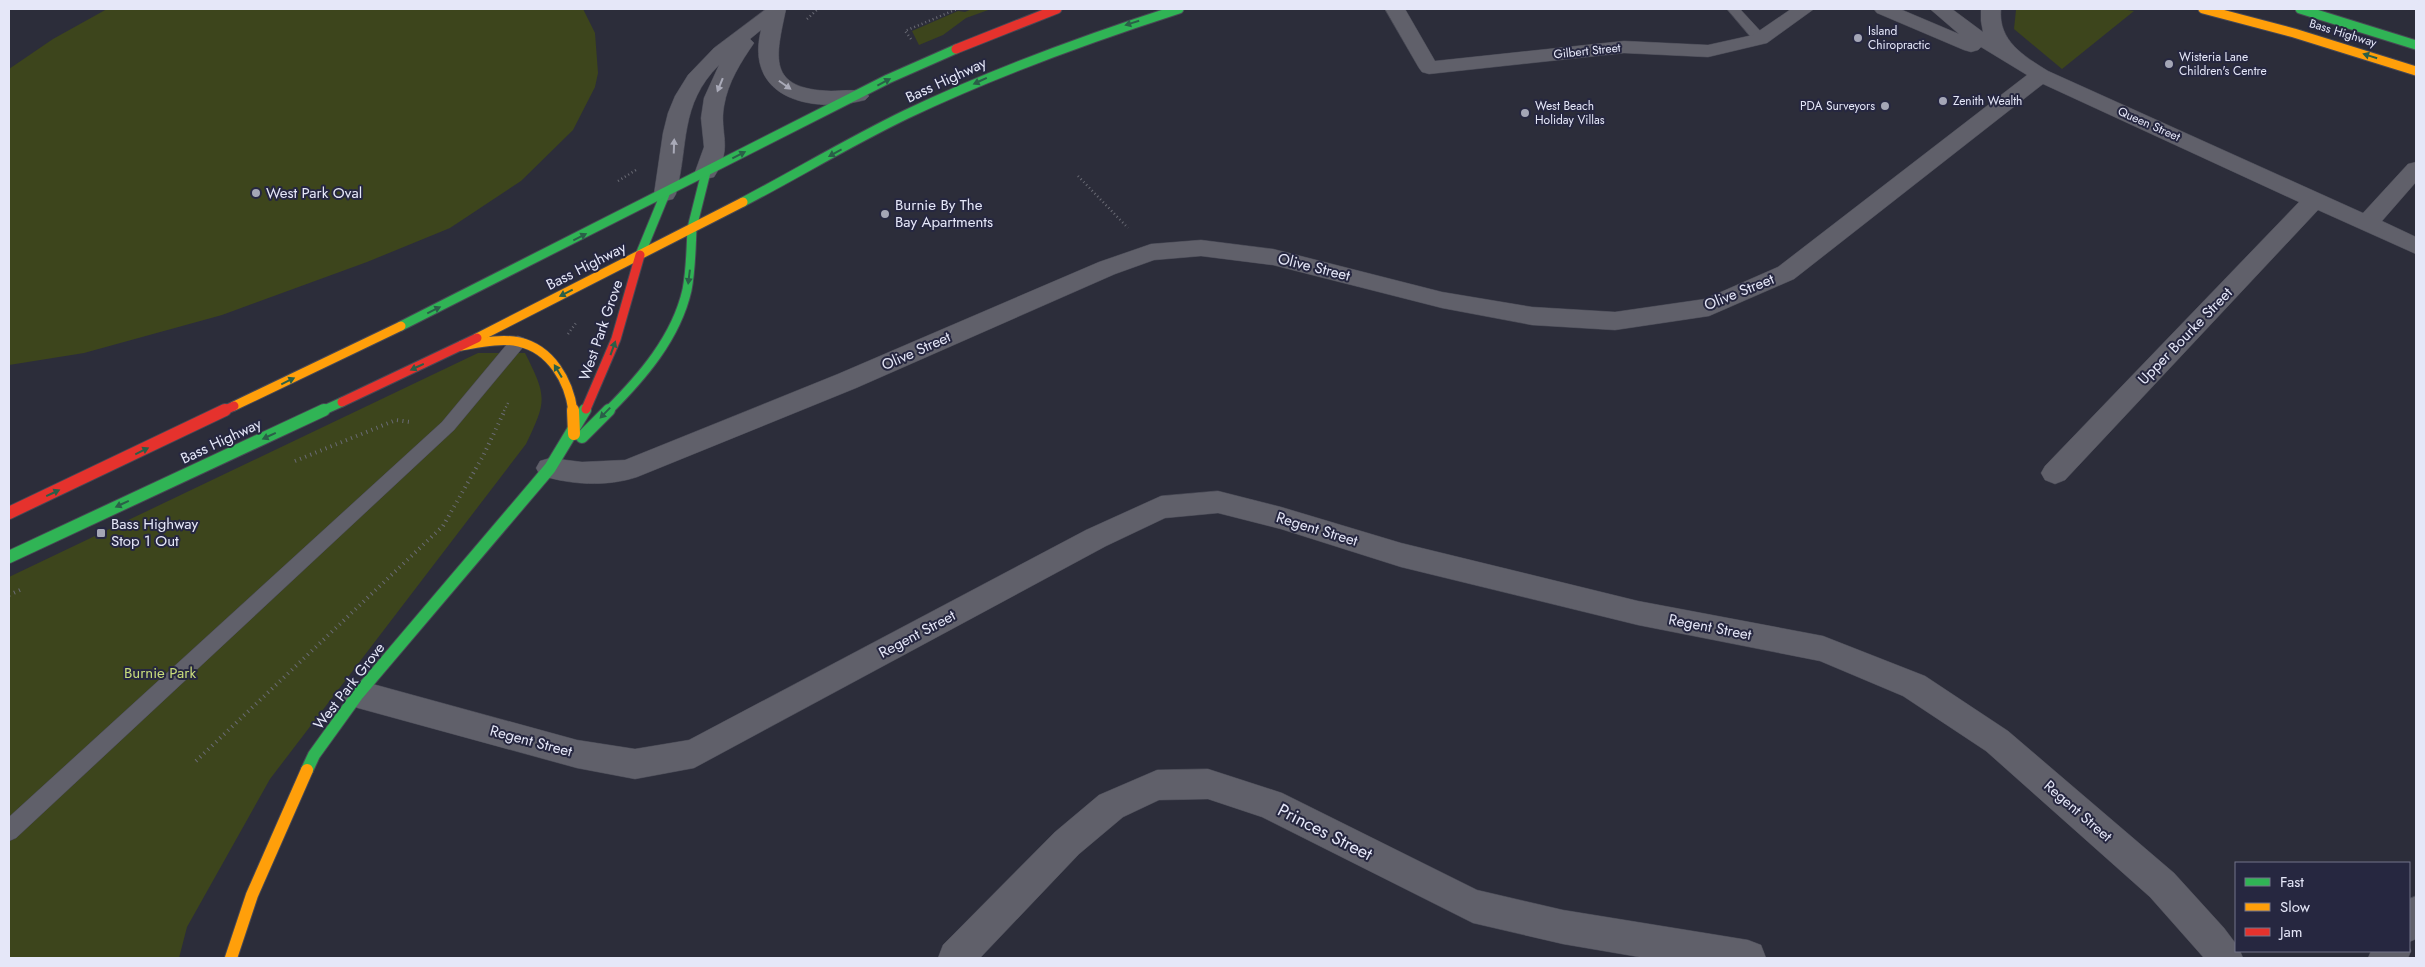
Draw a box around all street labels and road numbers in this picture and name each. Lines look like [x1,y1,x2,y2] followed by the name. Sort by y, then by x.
[2307,14,2380,52] street label: Bass Highway
[1553,39,1622,63] street label: Gilbert Street
[902,51,990,108] street label: Bass Highway
[2115,102,2183,146] street label: Queen Street
[542,236,630,296] street label: Bass Highway
[1276,247,1353,287] street label: Olive Street
[1701,268,1778,316] street label: Olive Street
[573,276,629,383] street label: West Park Grove
[2133,282,2238,390] street label: Upper Bourke Street
[878,326,954,376] street label: Olive Street
[177,412,265,469] street label: Bass Highway
[1274,506,1361,552] street label: Regent Street
[875,604,960,663] street label: Regent Street
[1667,608,1754,646] street label: Regent Street
[308,638,390,734] street label: West Park Grove
[488,719,575,763] street label: Regent Street
[2039,775,2117,847] street label: Regent Street
[1273,797,1378,867] street label: Princes Street

